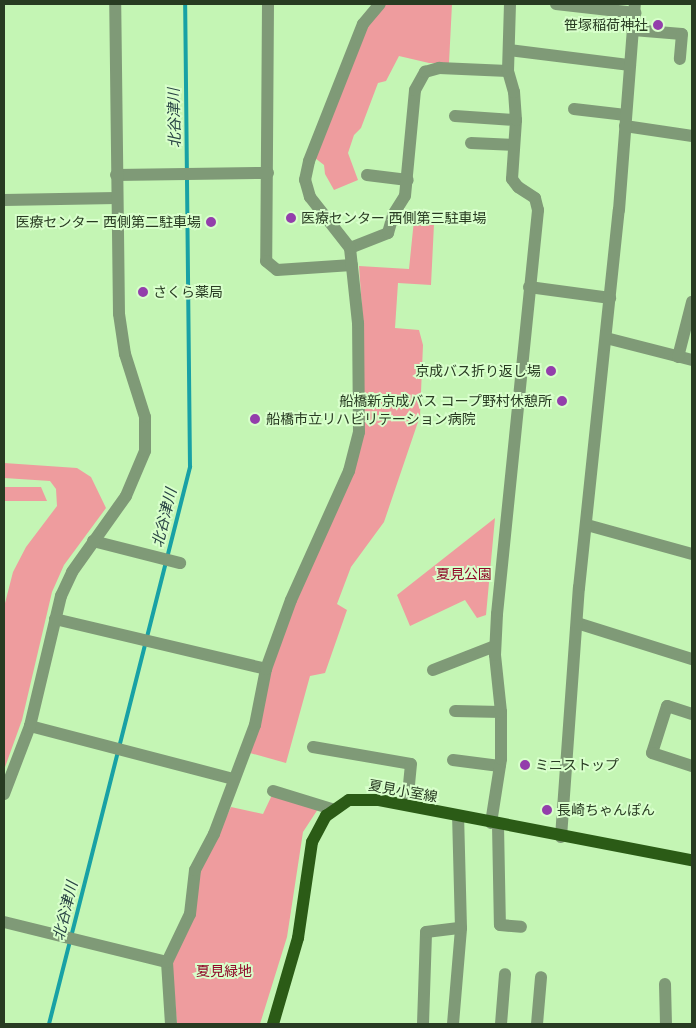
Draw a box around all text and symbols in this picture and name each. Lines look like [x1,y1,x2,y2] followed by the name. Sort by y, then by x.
[564,17,648,33] place label: 笹塚稲荷神社
[652,19,664,31] marker: 笹塚稲荷神社
[165,88,185,148] water label: 北谷津川
[301,210,487,226] place label: 医療センター 西側第三駐車場
[285,212,297,224] marker: 医療センター 西側第三駐車場
[15,214,201,230] place label: 医療センター 西側第二駐車場
[205,216,217,228] marker: 医療センター 西側第二駐車場
[153,284,223,300] place label: さくら薬局
[137,286,149,298] marker: さくら薬局
[415,363,541,379] place label: 京成バス折り返し場
[545,365,557,377] marker: 京成バス折り返し場
[338,393,552,409] place label: 船橋新京成バス コープ野村休憩所
[556,395,568,407] marker: 船橋新京成バス コープ野村休憩所
[266,411,476,427] place label: 船橋市立リハビリテーション病院
[248,412,262,426] marker: 船橋市立リハビリテーション病院
[149,487,181,549] water label: 北谷津川
[436,566,492,582] park label: 夏見公園
[535,757,619,773] place label: ミニストップ
[519,759,531,771] marker: ミニストップ
[367,777,439,805] street label: 夏見小室線
[557,802,655,818] place label: 長崎ちゃんぽん
[541,804,553,816] marker: 長崎ちゃんぽん
[50,880,82,942] water label: 北谷津川
[196,963,252,979] park label: 夏見緑地

